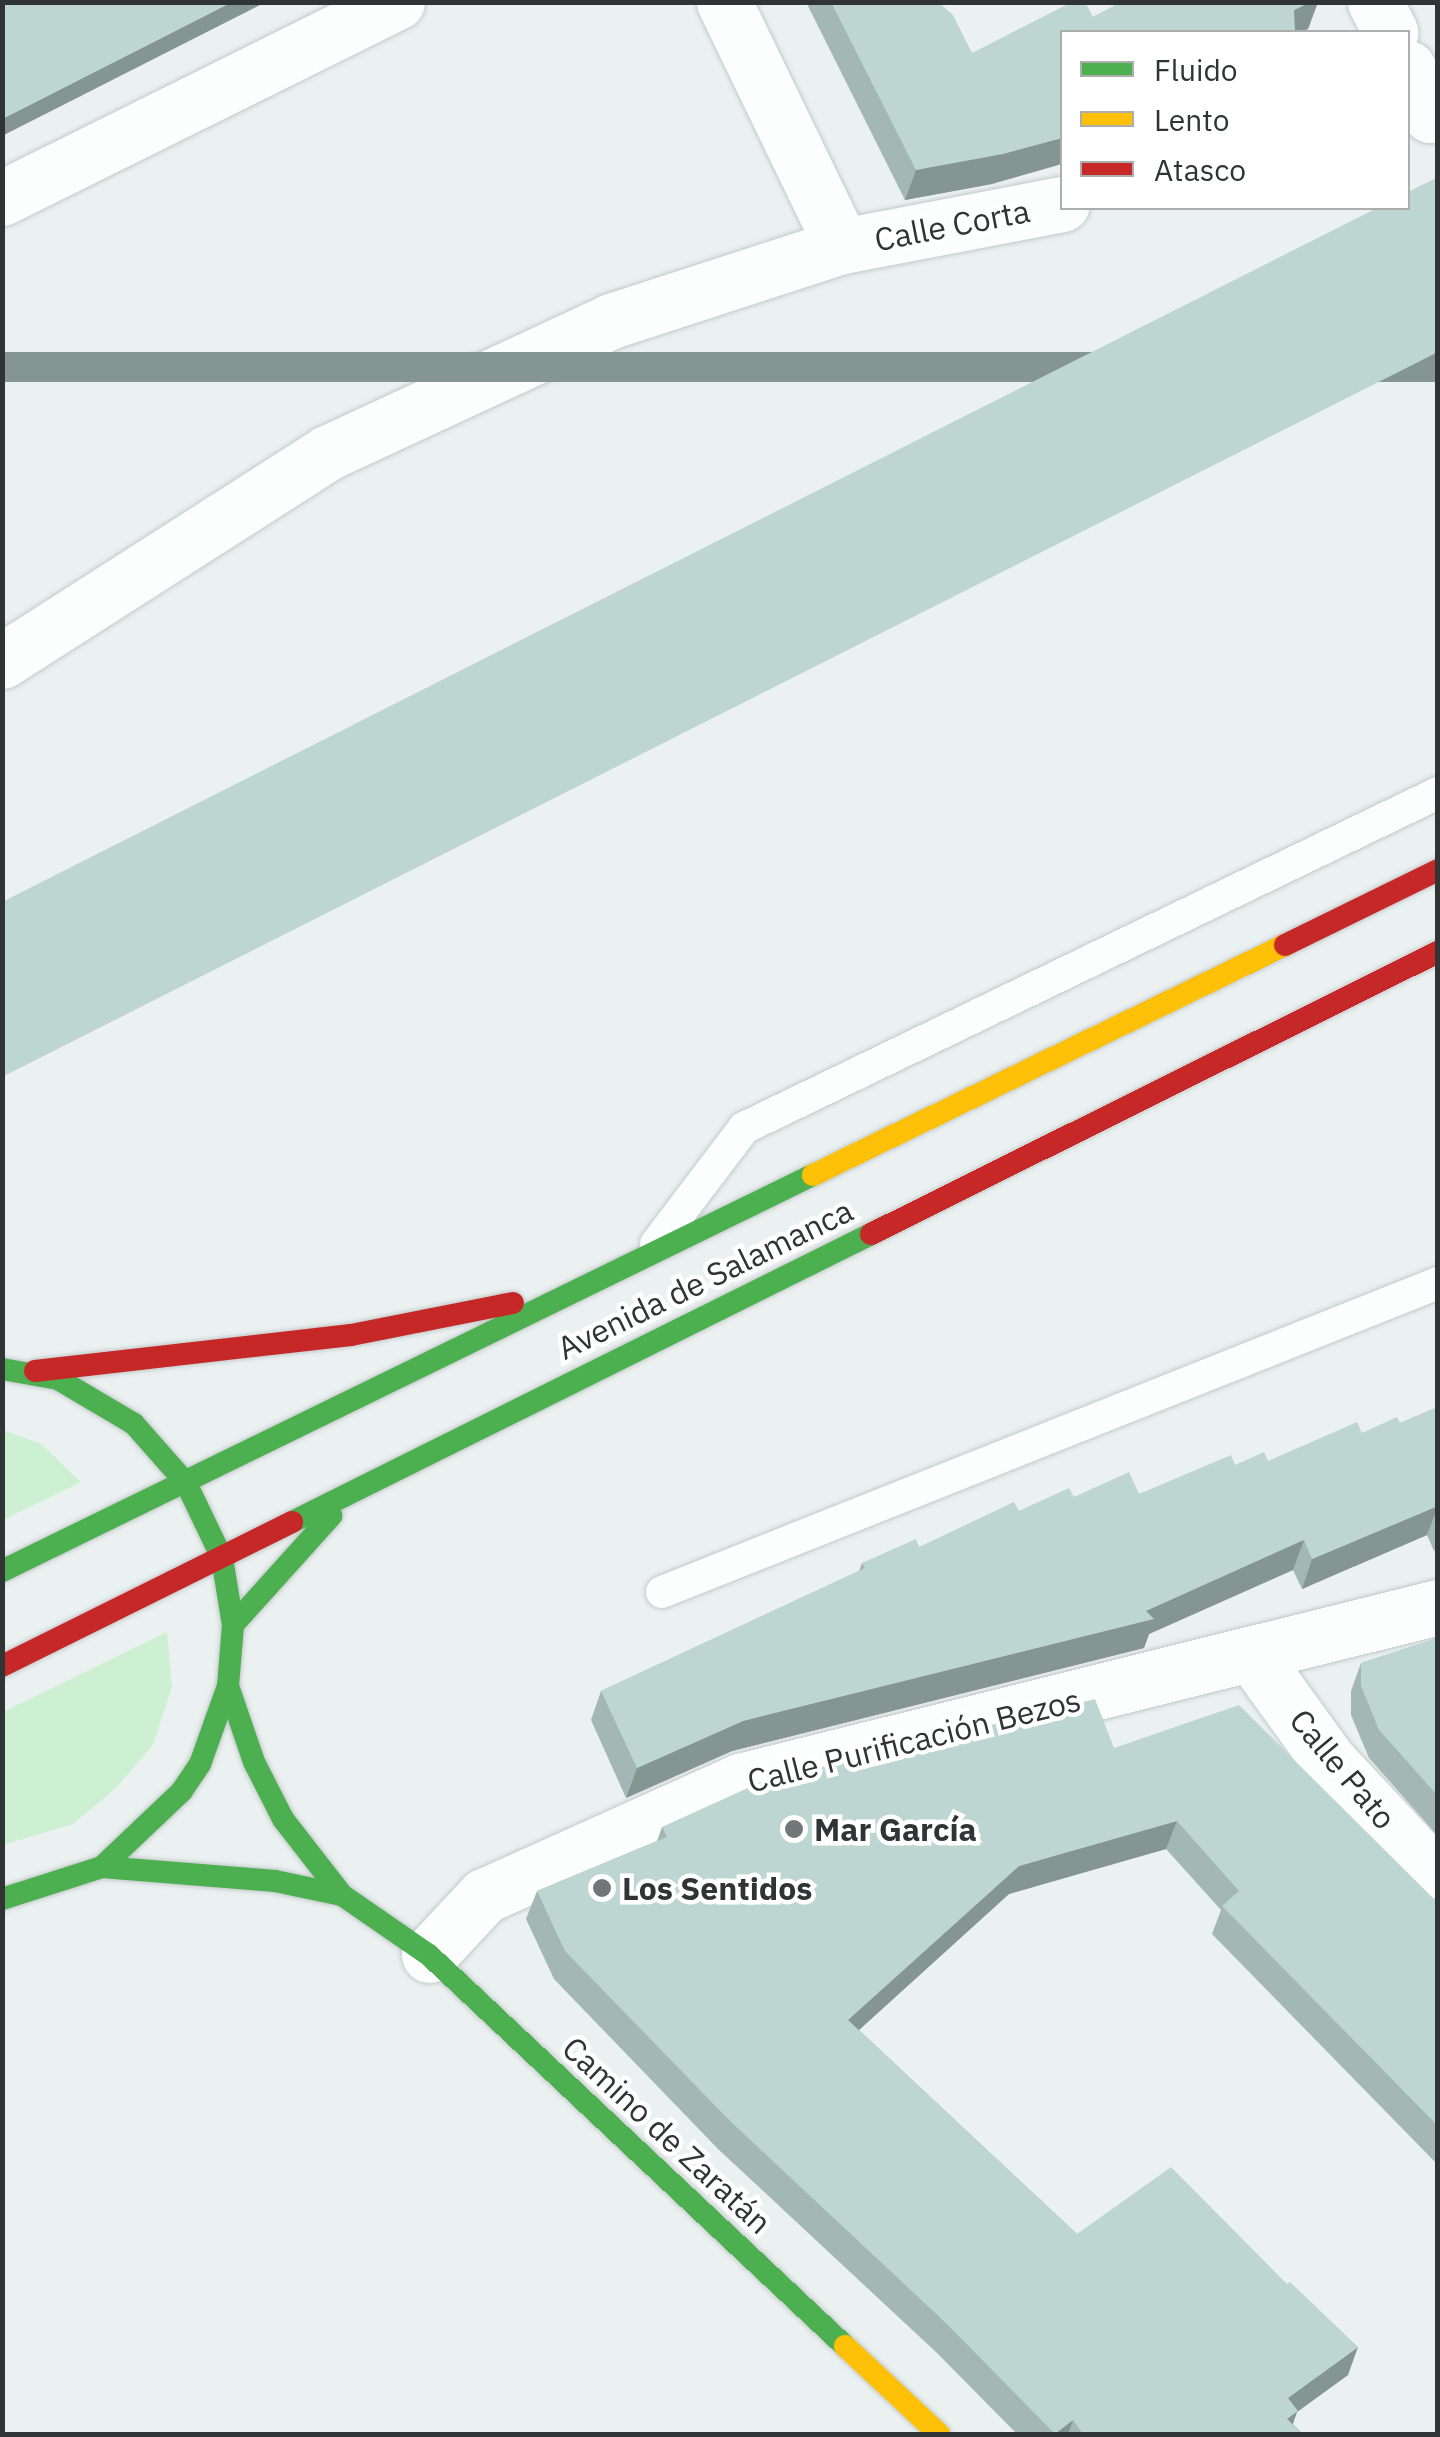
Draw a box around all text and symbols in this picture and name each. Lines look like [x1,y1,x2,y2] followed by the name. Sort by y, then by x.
[1060,30,1410,210] legend
[1154,50,1238,89] text: Fluido
[1154,100,1229,139] text: Lento
[1154,150,1246,189] text: Atasco
[871,191,1033,259] street label: Calle Corta
[551,1191,859,1367] street label: Avenida de Salamanca
[743,1680,1085,1800] street label: Calle Purificación Bezos
[1282,1701,1404,1837] street label: Calle Pato
[814,1810,977,1848] place label: Mar García
[783,1818,805,1840] marker: Mar García
[622,1869,812,1907] place label: Los Sentidos
[591,1877,613,1899] marker: Los Sentidos
[555,2029,779,2241] street label: Camino de Zaratán

